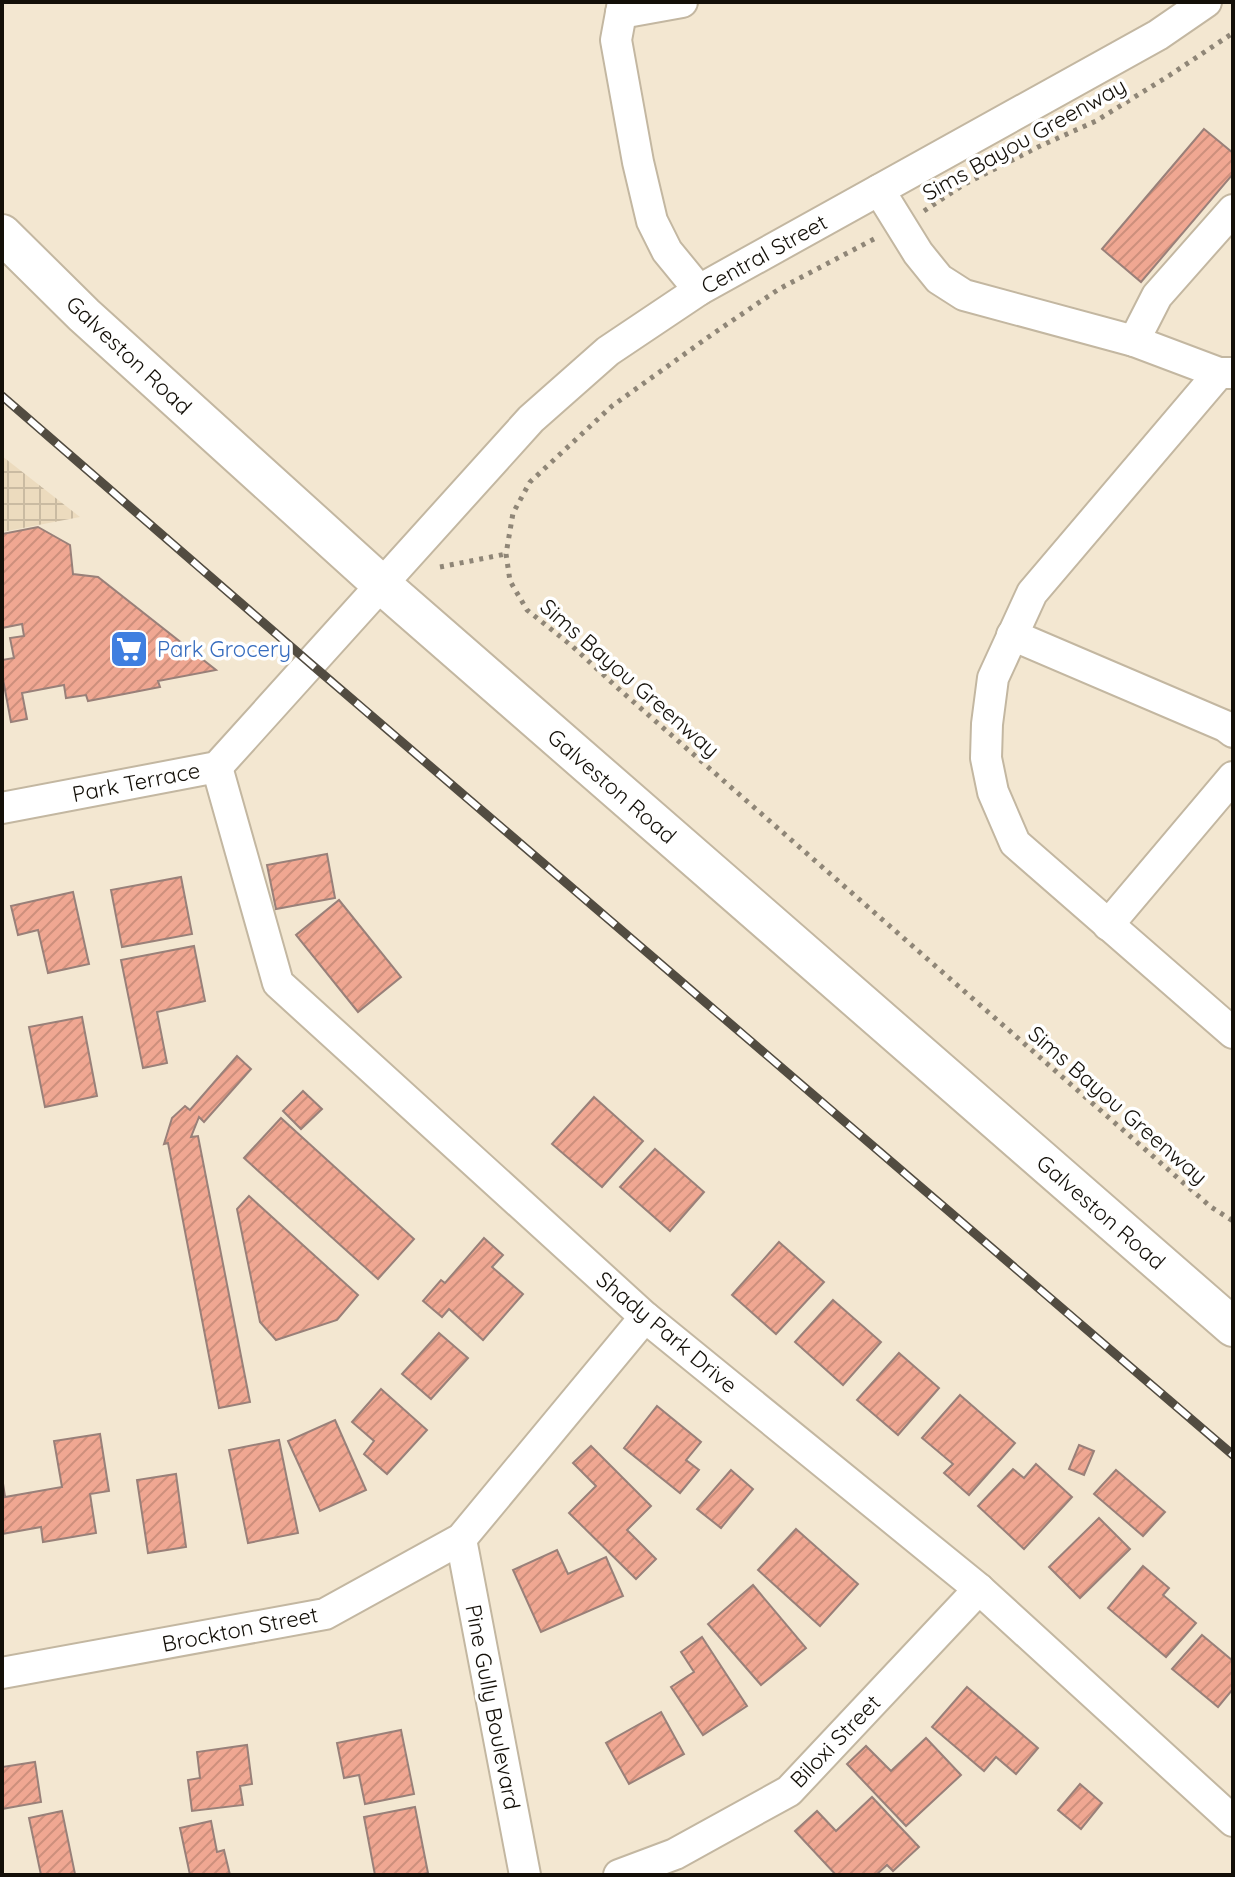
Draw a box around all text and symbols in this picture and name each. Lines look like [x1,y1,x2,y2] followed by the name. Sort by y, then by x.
[917,71,1131,207] street label: Sims Bayou Greenway
[696,208,832,300] street label: Central Street
[60,290,198,420] street label: Galveston Road
[535,592,725,764] street label: Sims Bayou Greenway
[108,628,150,670] supermarket icon: Park Grocery
[157,635,291,663] place label: Park Grocery
[542,722,682,850] street label: Galveston Road
[70,756,202,808] street label: Park Terrace
[1023,1019,1213,1191] street label: Sims Bayou Greenway
[1031,1148,1171,1276] street label: Galveston Road
[591,1265,743,1399] street label: Shady Park Drive
[160,1600,320,1658] street label: Brockton Street
[459,1602,527,1812] street label: Pine Gully Boulevard
[784,1689,886,1793] street label: Biloxi Street

